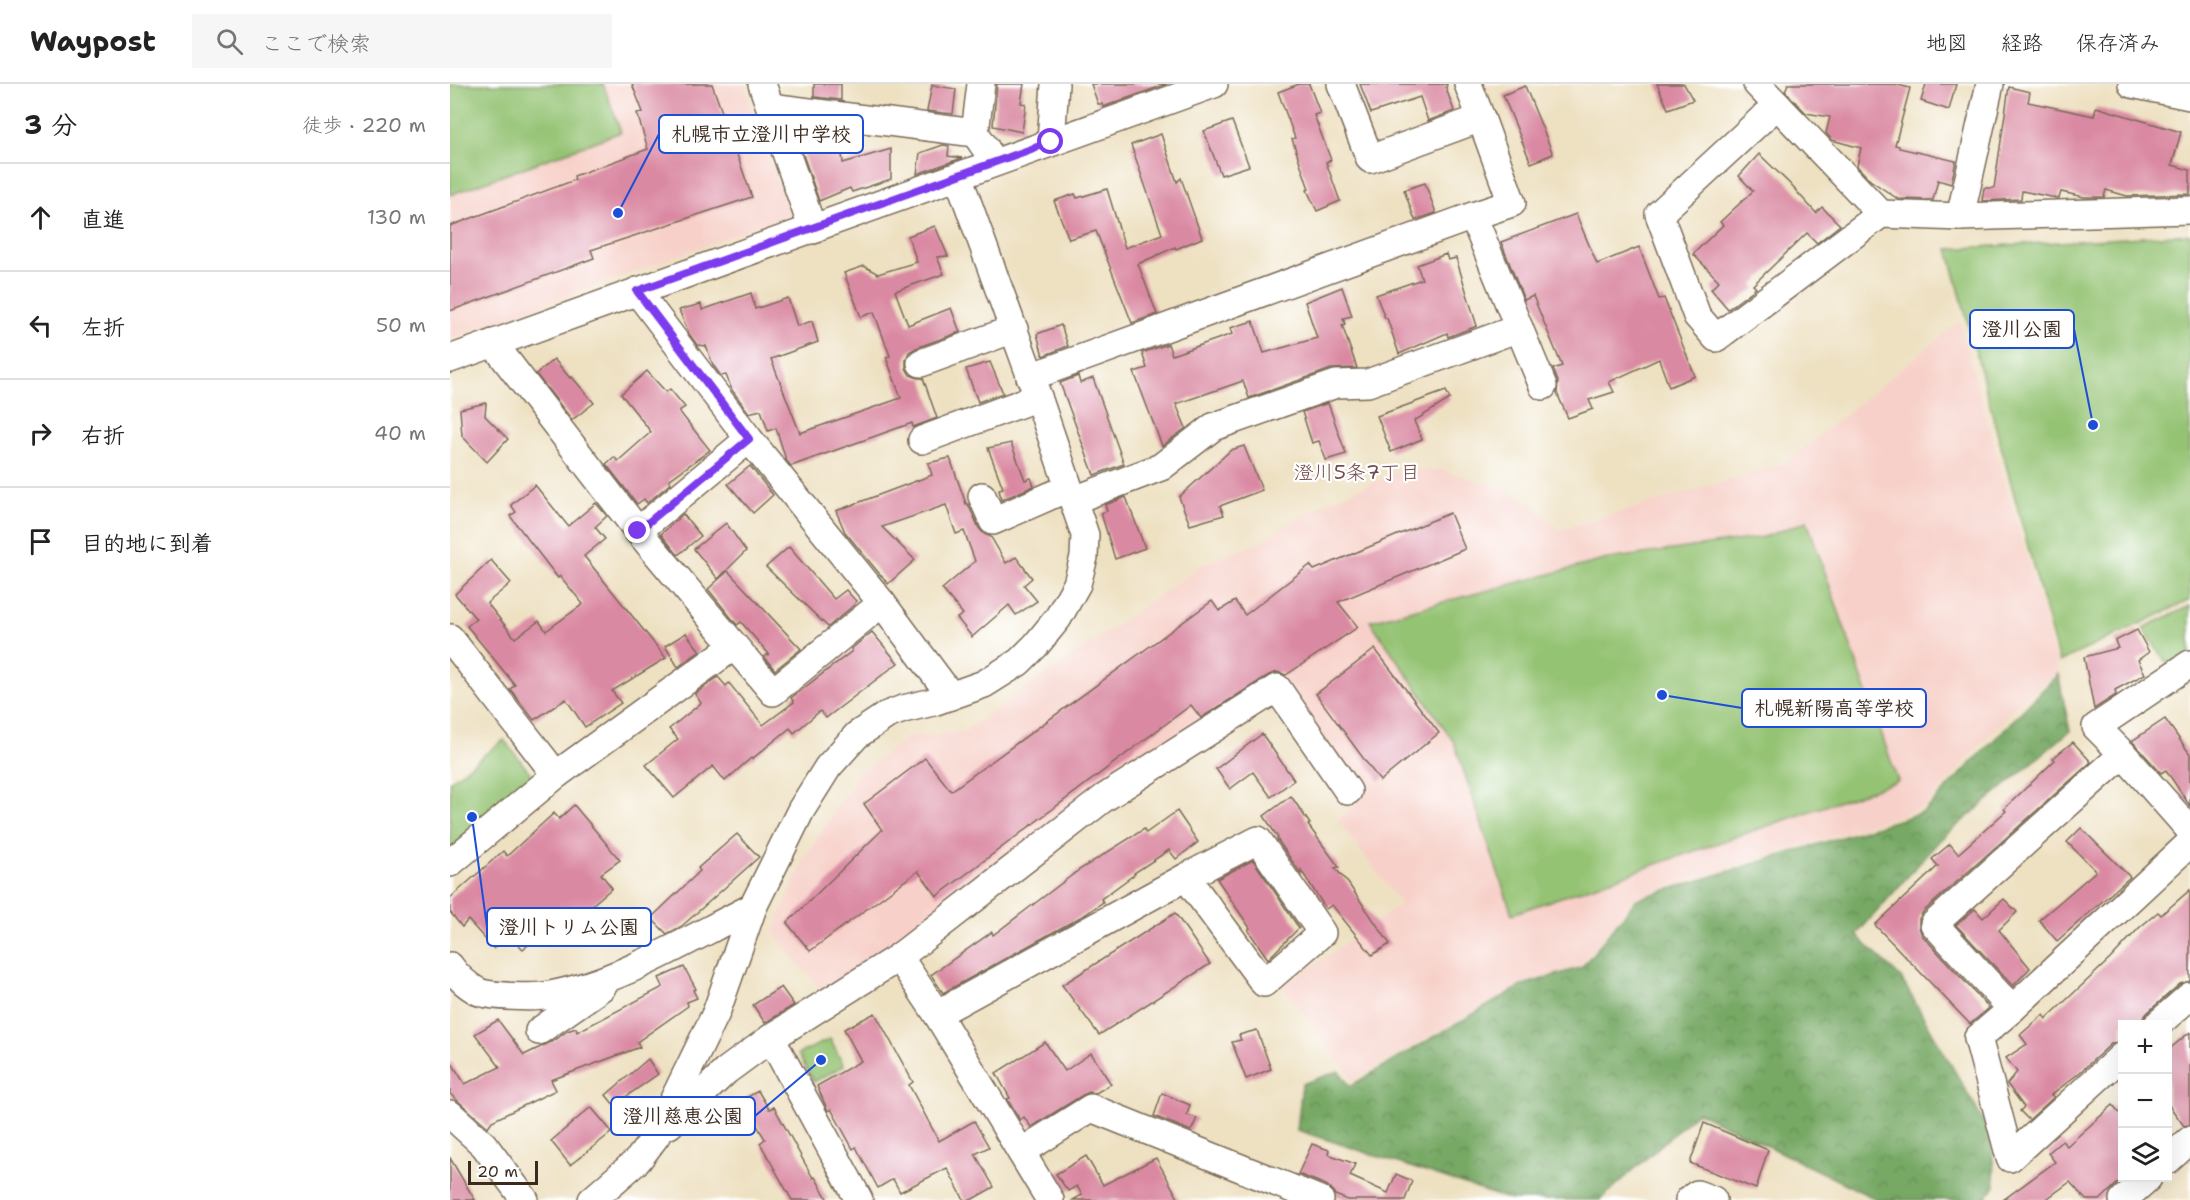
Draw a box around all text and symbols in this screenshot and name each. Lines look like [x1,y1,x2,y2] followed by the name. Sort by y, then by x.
[192,14,612,68] search box
[30,22,156,60] text: Waypost
[213,25,246,58] icon: search
[261,29,371,58] text: ここで検索
[1926,29,1968,57] text: 地図
[2001,29,2043,57] text: 経路
[2076,29,2160,57] text: 保存済み
[24,107,77,142] text: 3 分
[302,112,426,138] text: 徒歩 · 220 m
[659,115,863,153] callout: 札幌市立澄川中学校
[671,121,851,147] text: 札幌市立澄川中学校
[1037,128,1063,154] route start
[24,201,57,234] icon: ahead
[367,204,426,230] text: 130 m
[81,205,125,234] text: 直進
[24,309,57,342] icon: left
[1970,310,2074,348] callout: 澄川公園
[376,312,426,338] text: 50 m
[81,313,125,342] text: 左折
[1982,316,2062,342] text: 澄川公園
[24,417,57,450] icon: right
[374,420,426,446] text: 40 m
[81,421,125,450] text: 右折
[1294,459,1420,485] district label: 澄川5条7丁目
[624,517,650,543] route end
[24,525,57,558] icon: arrive
[81,529,213,558] text: 目的地に到着
[1742,689,1926,727] callout: 札幌新陽高等学校
[1754,695,1914,721] text: 札幌新陽高等学校
[487,908,651,946] callout: 澄川トリム公園
[499,914,639,940] text: 澄川トリム公園
[2118,1020,2172,1182] map controls
[2118,1020,2172,1074] button: +
[2118,1074,2172,1128] button: −
[611,1097,755,1135] callout: 澄川慈恵公園
[623,1103,743,1129] text: 澄川慈恵公園
[2118,1128,2172,1182] button: layers
[468,1158,538,1186] scale bar
[477,1161,518,1182] text: 20 m

